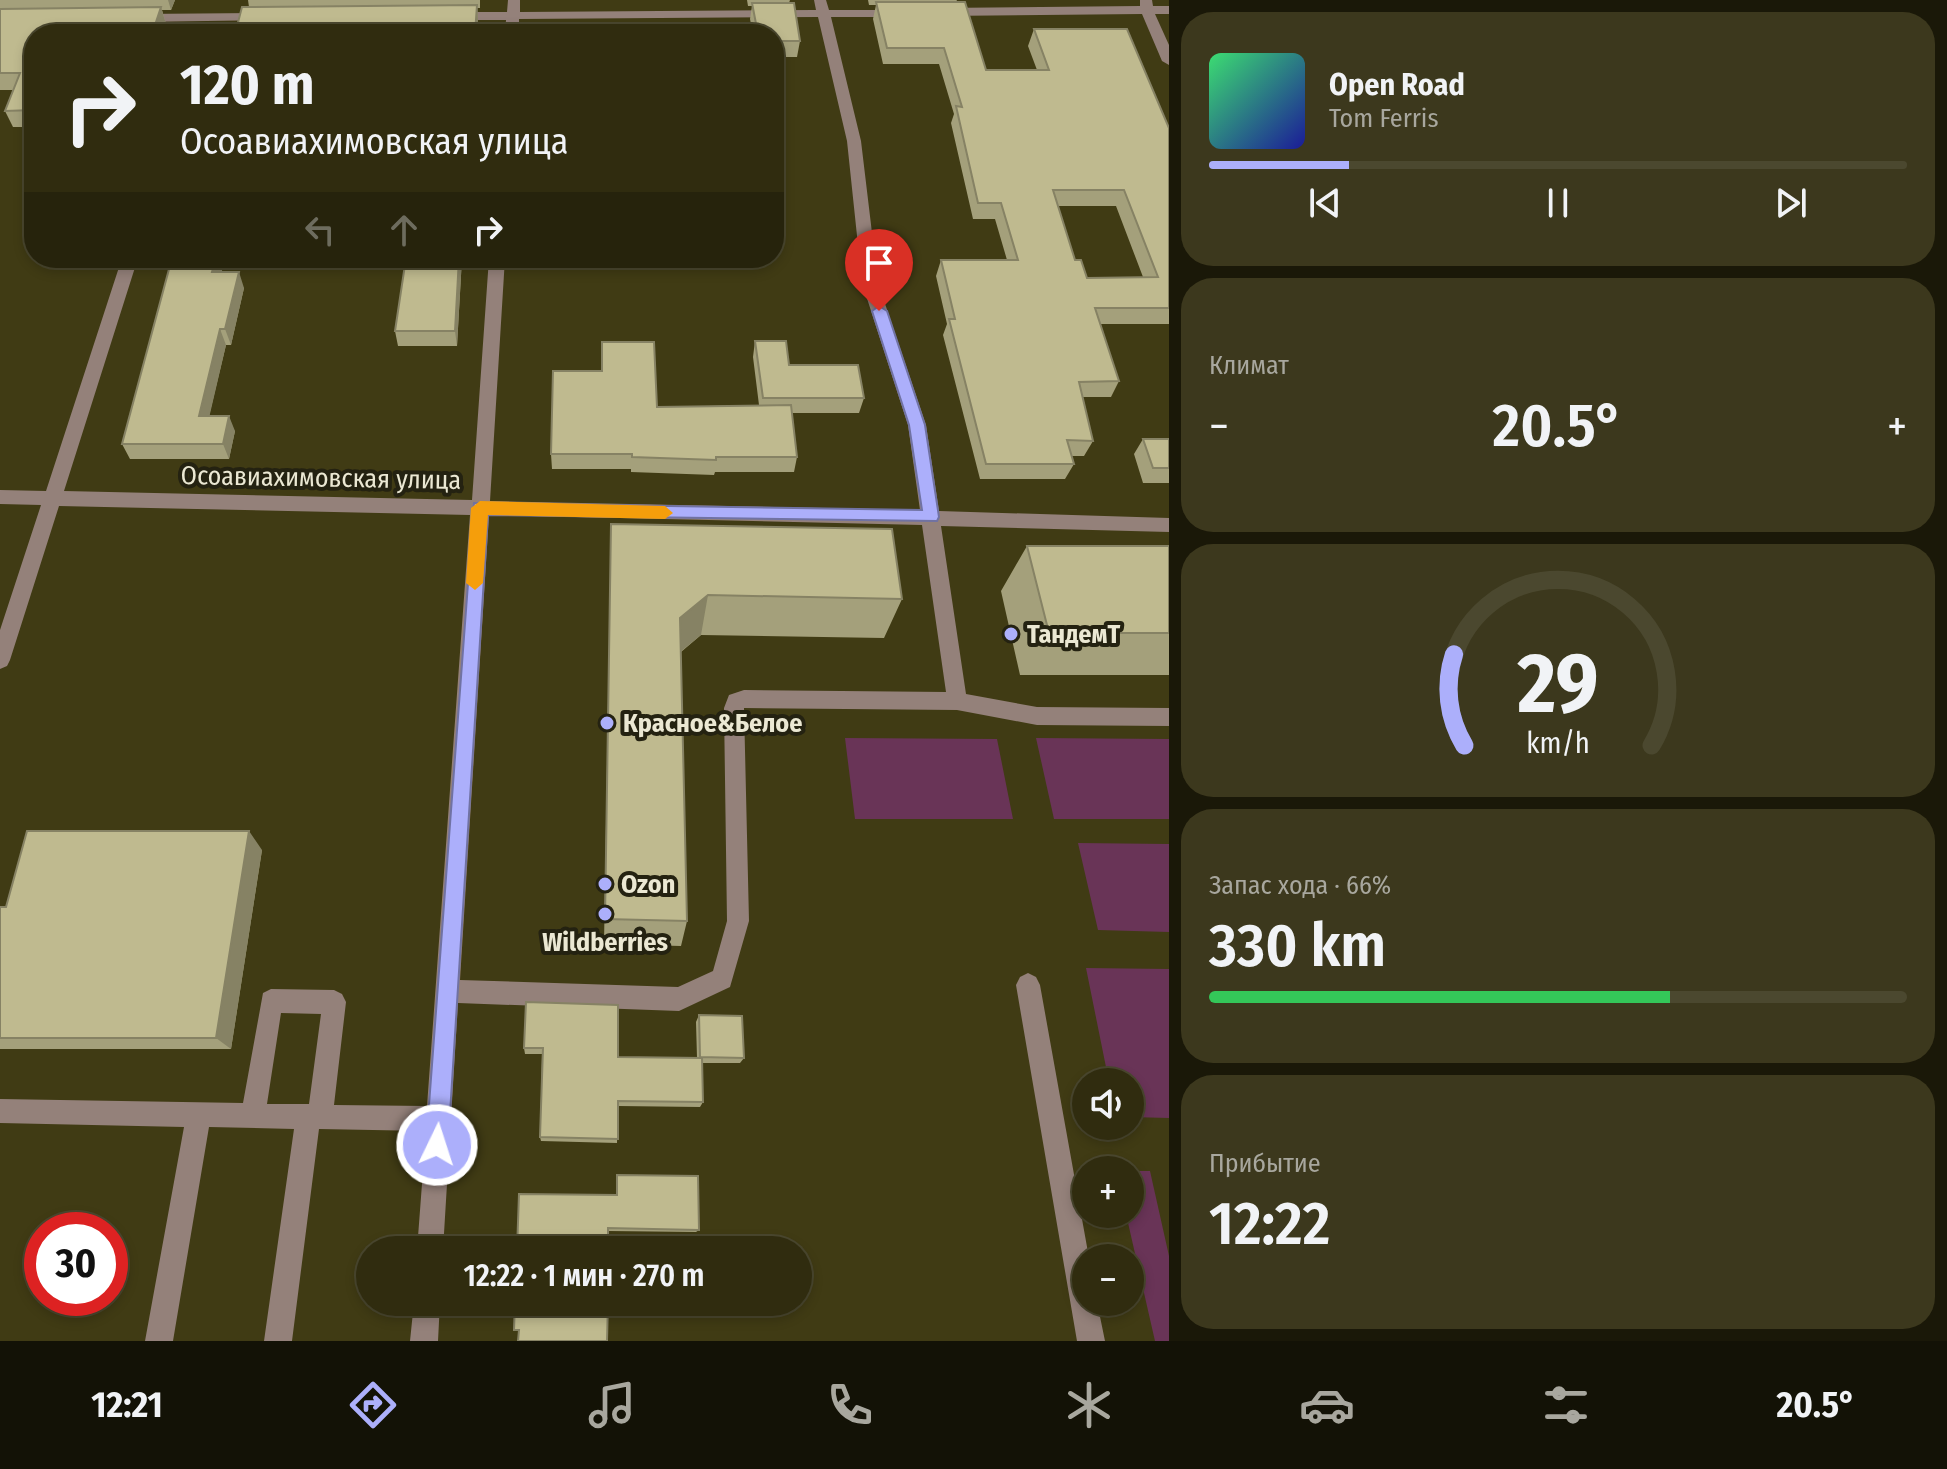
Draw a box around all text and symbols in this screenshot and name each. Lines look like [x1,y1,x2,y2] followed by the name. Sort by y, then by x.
[180,52,315,119] text: 120 m
[48,56,152,160] icon: right
[1329,67,1465,103] text: Open Road
[1329,103,1439,134] text: Tom Ferris
[180,120,568,164] text: Осоавиахимовская улица
[1303,181,1347,225] icon: previous
[1536,181,1580,225] icon: pause
[1769,181,1813,225] icon: next
[298,208,342,252] icon: left
[382,208,426,252] icon: ahead
[466,208,510,252] icon: right
[845,229,913,311] pin
[857,241,901,285] icon: arrive
[1209,350,1289,381] text: Климат
[1493,390,1623,462] text: 20.5°
[1209,400,1229,453] text: −
[1887,400,1907,453] text: +
[180,460,462,496] street label: Осоавиахимовская улица
[1027,619,1120,650] place label: ТандемТ
[1002,625,1020,643] marker: ТандемТ
[1516,634,1599,734] text: 29
[623,708,802,739] place label: Красное&Белое
[598,714,616,732] marker: Красное&Белое
[1526,727,1590,762] text: km/h
[621,869,675,900] place label: Ozon
[1209,870,1391,901] text: Запас хода · 66%
[596,875,614,893] marker: Ozon
[596,905,614,923] marker: Wildberries
[1209,910,1386,982] text: 330 km
[542,927,668,958] place label: Wildberries
[1072,1068,1144,1316] map controls
[1072,1068,1144,1140] button: sound
[395,1103,479,1187] position arrow
[1209,1148,1321,1179] text: Прибытие
[1072,1156,1144,1228] button: +
[1209,1188,1330,1260] text: 12:22
[24,1212,128,1316] speed limit sign: 30
[1072,1244,1144,1316] button: −
[464,1258,704,1294] text: 12:22 · 1 мин · 270 m
[345,1377,401,1433] icon: directions
[584,1377,640,1433] icon: music
[822,1377,878,1433] icon: phone
[1061,1377,1117,1433] icon: climate
[1299,1377,1355,1433] icon: car
[1538,1377,1594,1433] icon: filters
[91,1383,163,1427] text: 12:21
[1777,1383,1856,1427] text: 20.5°

